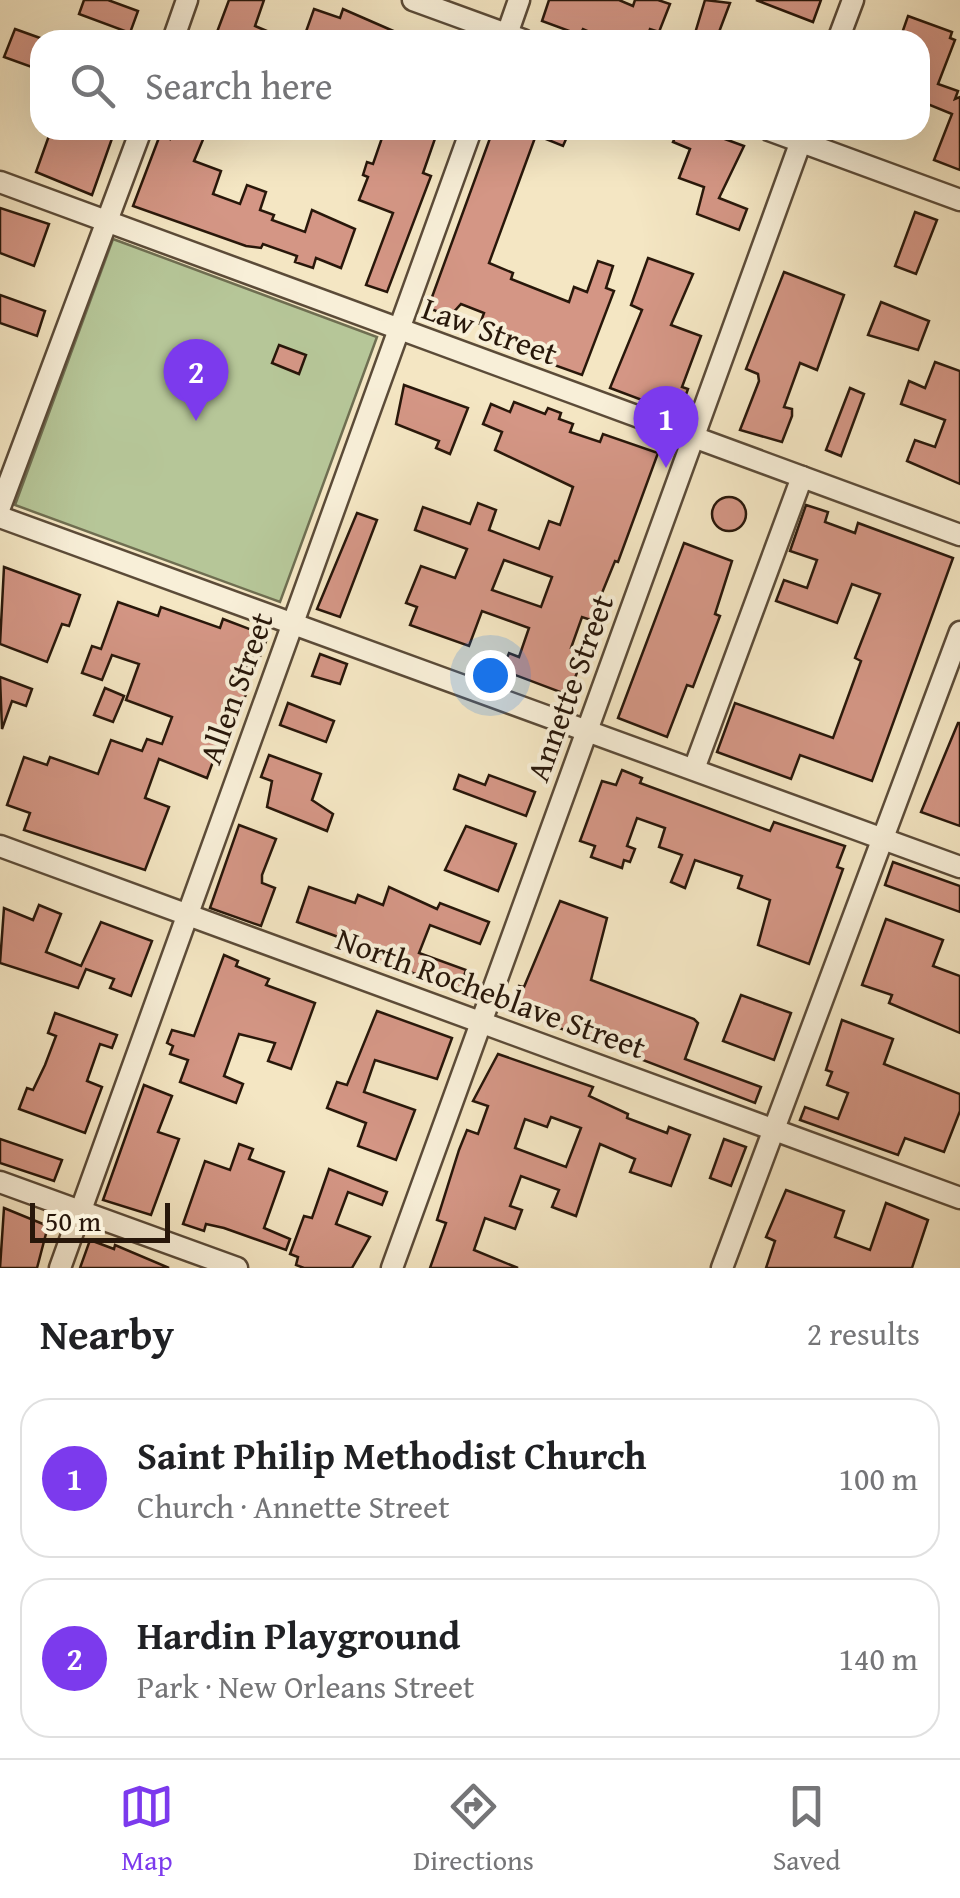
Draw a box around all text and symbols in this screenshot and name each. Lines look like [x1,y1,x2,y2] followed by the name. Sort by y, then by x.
[30,30,930,140] search box
[145,57,333,113] text: Search here
[65,58,120,113] icon: search
[416,284,564,377] street label: Law Street
[164,338,228,421] pin: 2
[634,386,698,468] pin: 1
[514,588,625,788] street label: Annette Street
[186,605,285,770] street label: Allen Street
[465,650,516,701] your location
[330,915,653,1070] street label: North Rocheblave Street
[30,1198,170,1242] scale bar
[45,1200,101,1241] text: 50 m
[40,1303,174,1364] text: Nearby
[807,1310,920,1357] text: 2 results
[137,1427,646,1483] text: Saint Philip Methodist Church
[66,1455,83,1502] text: 1
[839,1455,918,1502] text: 100 m
[137,1483,449,1530] text: Church · Annette Street
[137,1607,460,1663] text: Hardin Playground
[66,1635,83,1682] text: 2
[839,1635,918,1682] text: 140 m
[137,1663,474,1710] text: Park · New Orleans Street
[119,1779,174,1880] tab: Map
[413,1779,534,1880] tab: Directions
[773,1779,841,1880] tab: Saved

